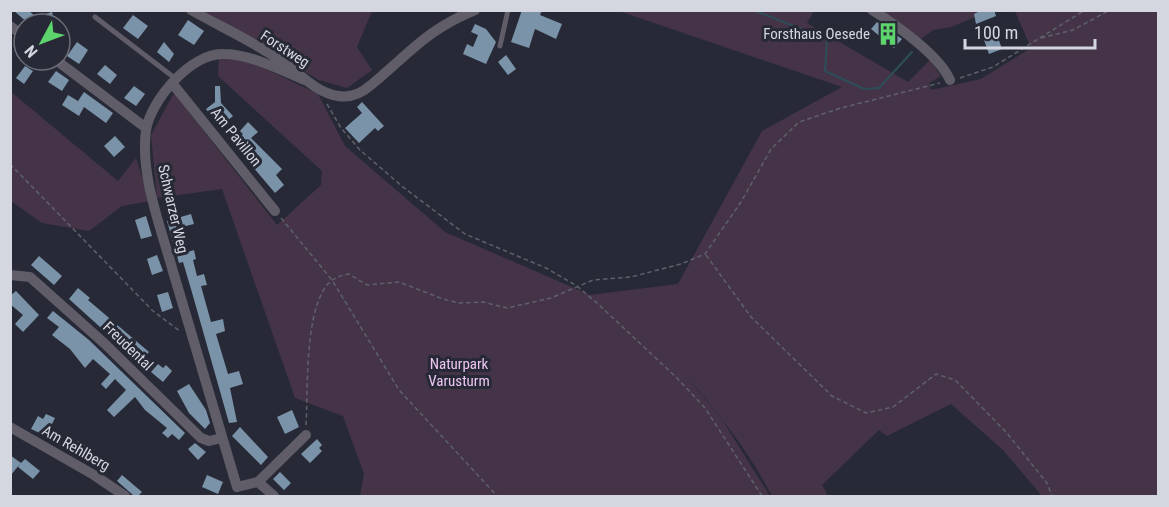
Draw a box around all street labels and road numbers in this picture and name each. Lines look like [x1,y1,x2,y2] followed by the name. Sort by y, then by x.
[257,27,313,71] street label: Forstweg
[207,104,265,170] street label: Am Pavillon
[154,163,192,255] street label: Schwarzer Weg
[99,318,157,374] street label: Freudental
[39,421,113,475] street label: Am Rehlberg

